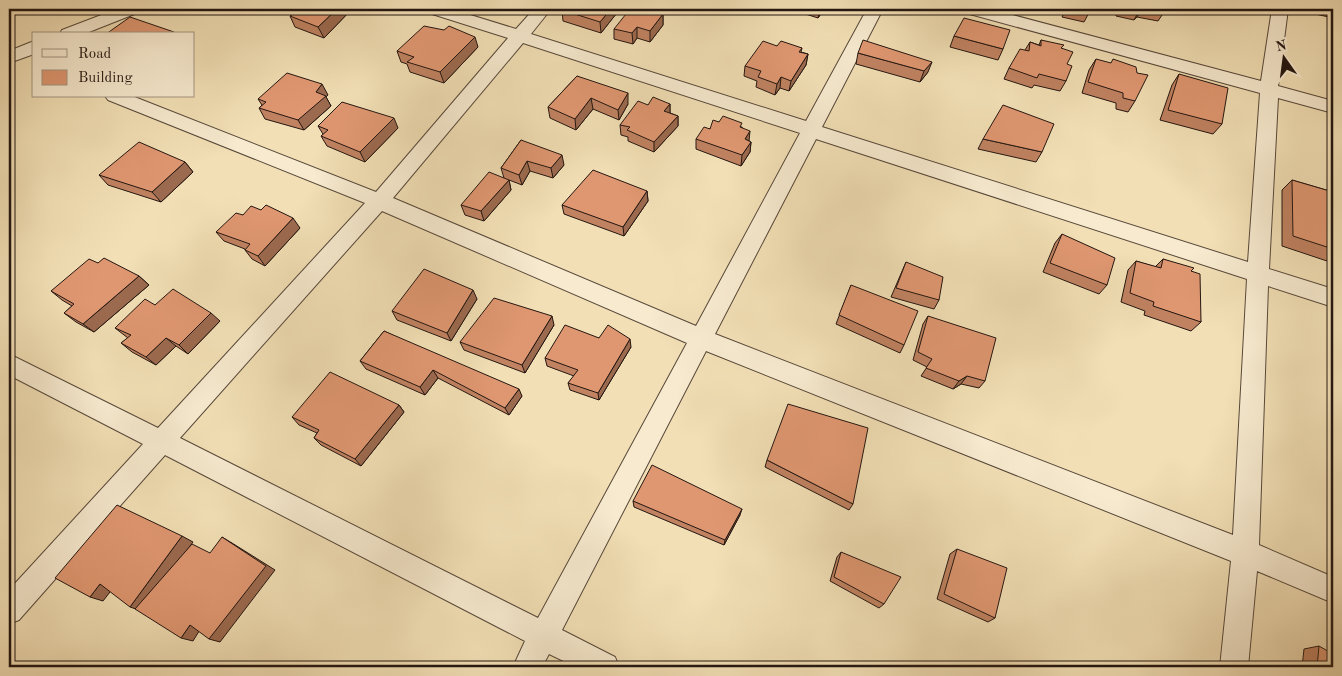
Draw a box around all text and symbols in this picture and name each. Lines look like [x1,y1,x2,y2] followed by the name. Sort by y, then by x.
[32,32,195,98] legend
[1260,32,1310,82] north arrow
[1274,38,1288,54] text: N
[78,47,112,62] text: Road
[78,71,133,86] text: Building

